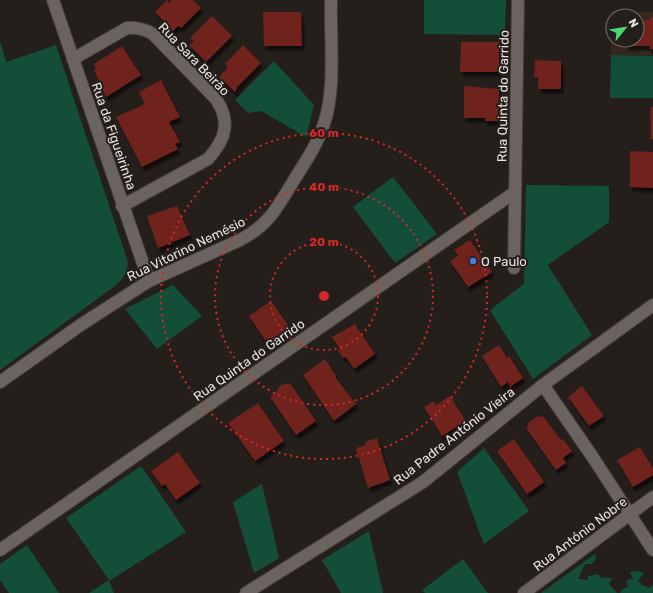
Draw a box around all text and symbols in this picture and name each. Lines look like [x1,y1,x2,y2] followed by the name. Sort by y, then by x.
[605,8,645,48] north arrow
[626,17,641,30] text: N
[155,19,233,99] street label: Rua Sara Beirão
[494,30,512,162] street label: Rua Quinta do Garrido
[88,80,139,192] street label: Rua da Figueirinha
[309,126,339,140] text: 60 m
[309,180,339,194] text: 40 m
[125,214,247,284] street label: Rua Vitorino Nemésio
[309,235,339,249] text: 20 m
[481,254,527,269] place label: O Paulo
[468,256,478,266] marker: O Paulo
[317,289,331,303] centre of rings
[190,316,308,404] street label: Rua Quinta do Garrido
[391,384,517,488] street label: Rua Padre António Vieira
[530,494,630,574] street label: Rua António Nobre

